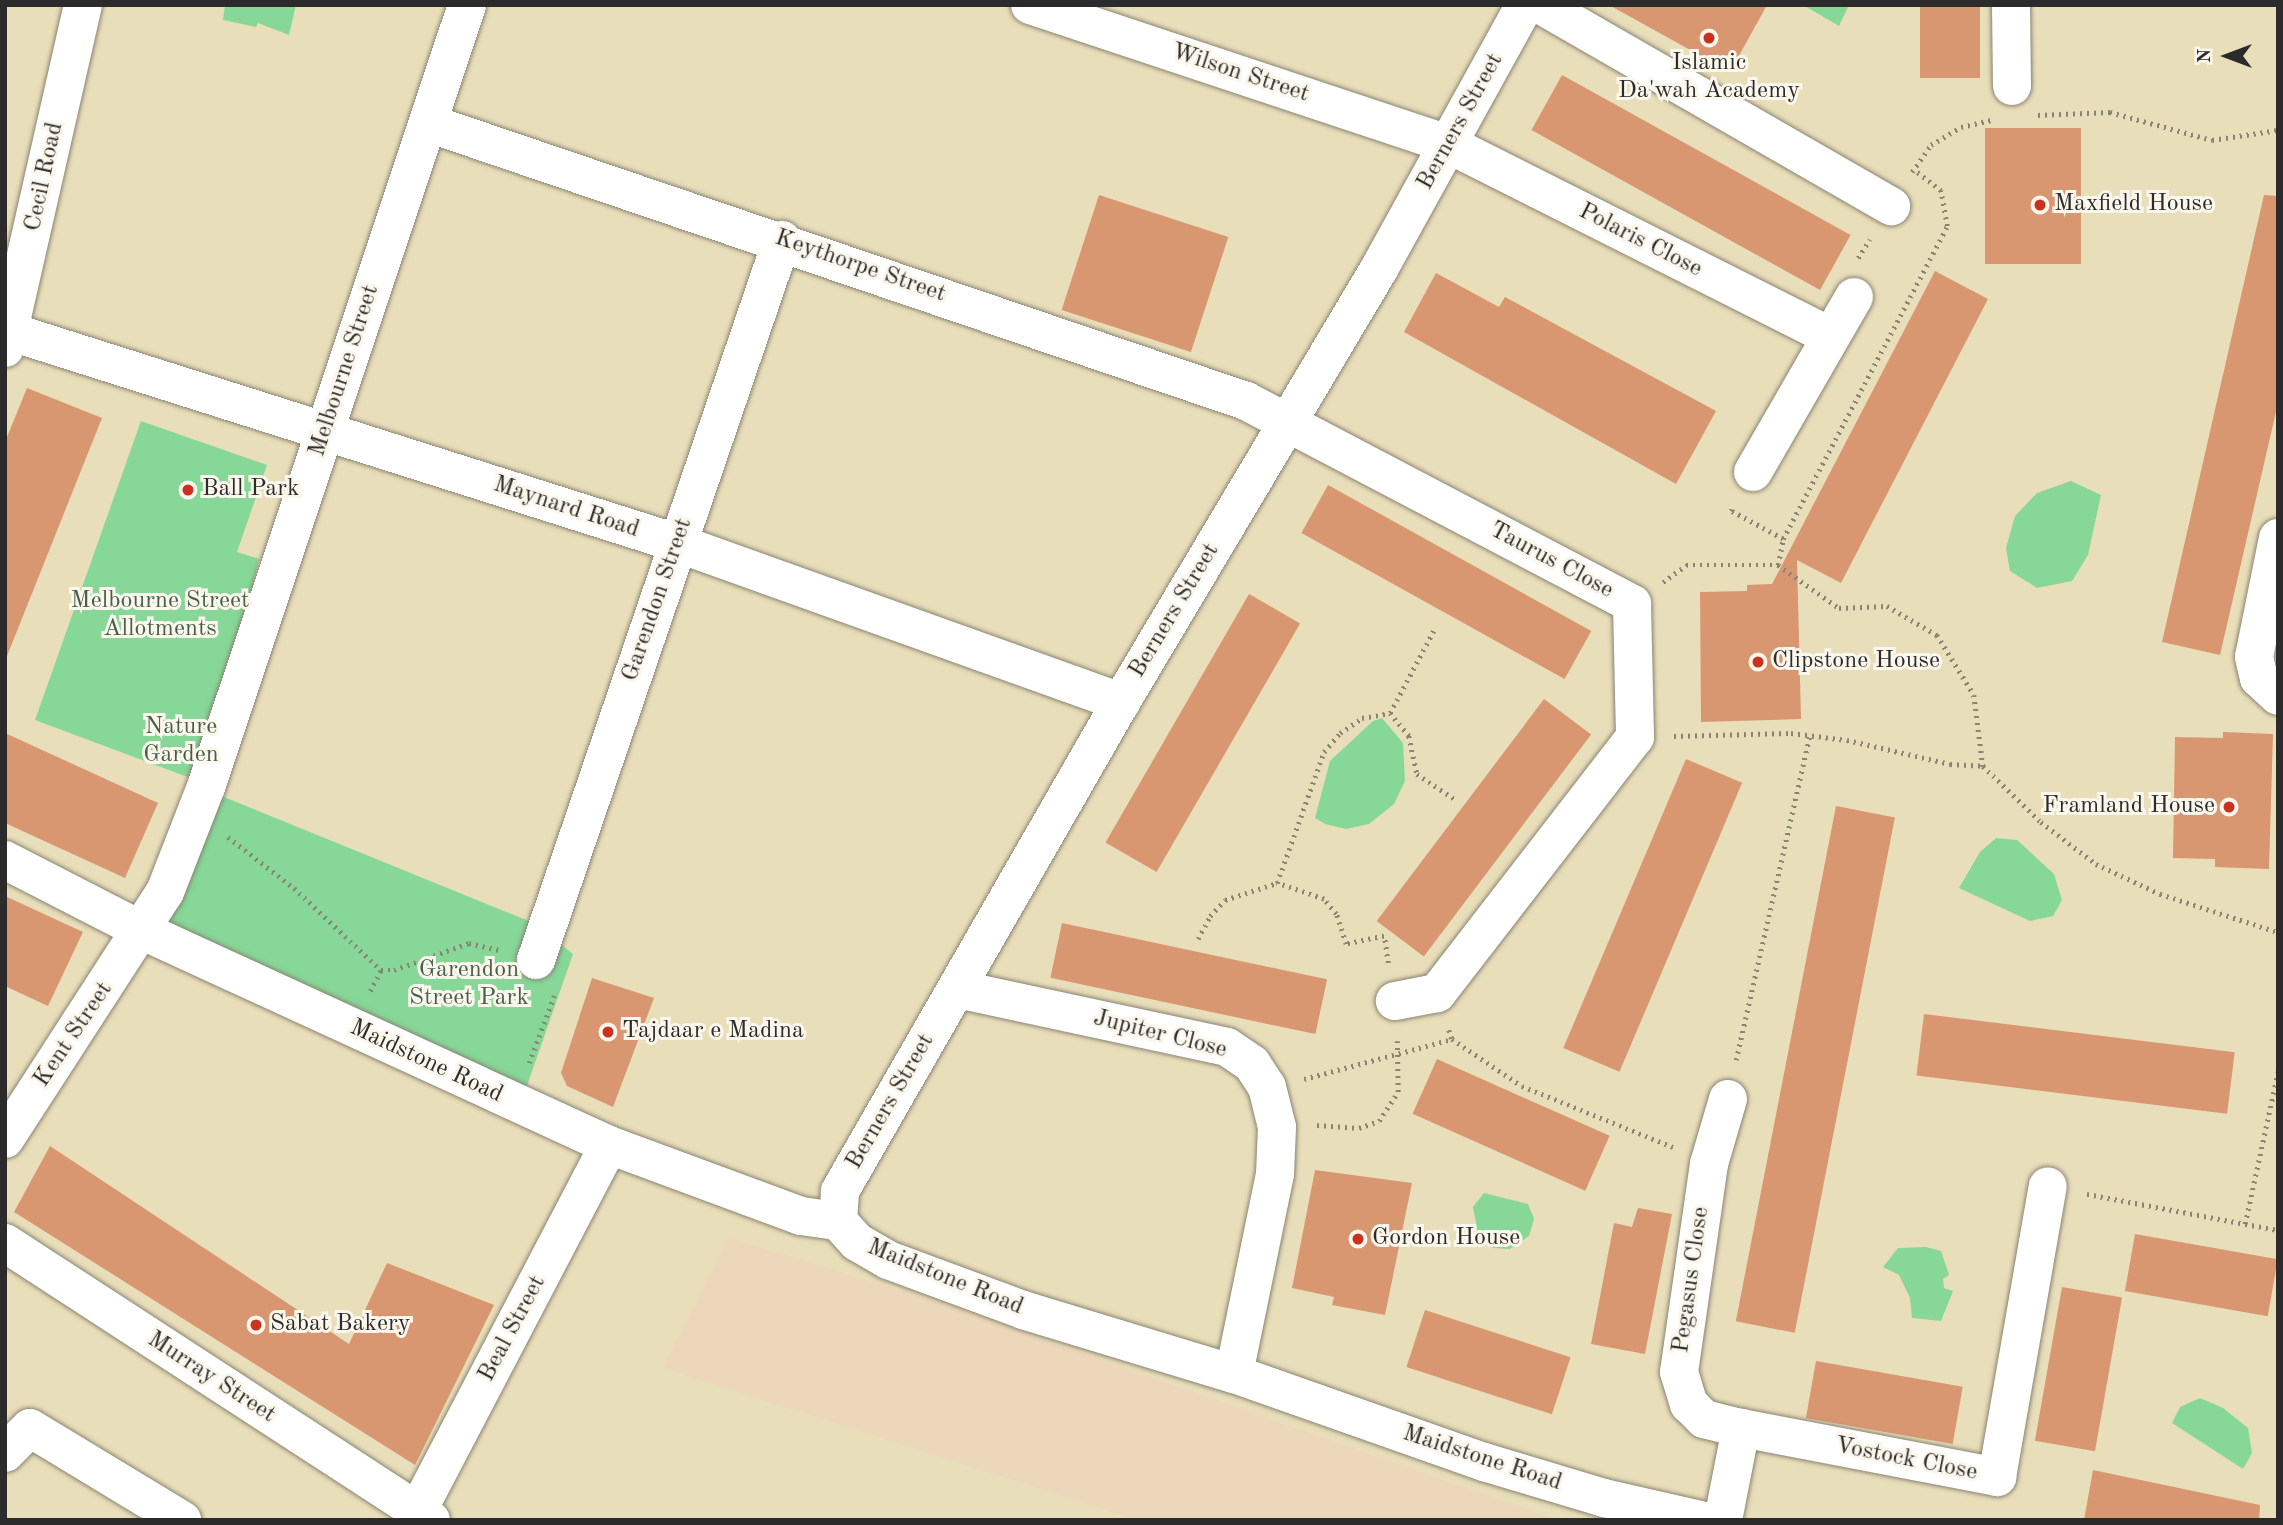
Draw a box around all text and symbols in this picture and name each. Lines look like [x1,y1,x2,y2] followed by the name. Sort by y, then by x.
[2192,21,2262,91] north arrow
[1701,30,1717,46] marker: Islamic Da'wah Academy
[1167,38,1313,110] street label: Wilson Street
[1412,49,1510,195] street label: Berners Street
[2196,49,2215,63] text: N
[1618,50,1800,106] place label: Islamic Da'wah Academy
[19,120,71,234] street label: Cecil Road
[2054,191,2213,219] place label: Maxfield House
[2032,197,2048,213] marker: Maxfield House
[1573,198,1707,284] street label: Polaris Close
[771,224,949,310] street label: Keythorpe Street
[304,282,386,460] street label: Melbourne Street
[489,471,643,545] street label: Maynard Road
[202,476,300,504] place label: Ball Park
[180,482,196,498] marker: Ball Park
[617,515,699,685] street label: Garendon Street
[1484,516,1618,606] street label: Taurus Close
[1124,538,1226,684] street label: Berners Street
[71,588,249,644] park label: Melbourne Street Allotments
[1772,648,1940,676] place label: Clipstone House
[1750,654,1766,670] marker: Clipstone House
[143,714,219,770] park label: Nature Garden
[2042,793,2215,821] place label: Framland House
[2221,799,2237,815] marker: Framland House
[409,957,529,1013] park label: Garendon Street Park
[28,977,120,1093] street label: Kent Street
[1090,1005,1230,1065] street label: Jupiter Close
[345,1014,507,1110] street label: Maidstone Road
[622,1018,804,1046] place label: Tajdaar e Madina
[600,1024,616,1040] marker: Tajdaar e Madina
[841,1029,941,1175] street label: Berners Street
[1667,1205,1717,1355] street label: Pegasus Close
[1372,1225,1520,1253] place label: Gordon House
[1350,1231,1366,1247] marker: Gordon House
[863,1234,1027,1322] street label: Maidstone Road
[473,1271,553,1387] street label: Beal Street
[270,1311,410,1339] place label: Sabat Bakery
[248,1317,264,1333] marker: Sabat Bakery
[141,1326,281,1430] street label: Murray Street
[1399,1420,1565,1498] street label: Maidstone Road
[1832,1432,1980,1488] street label: Vostock Close

